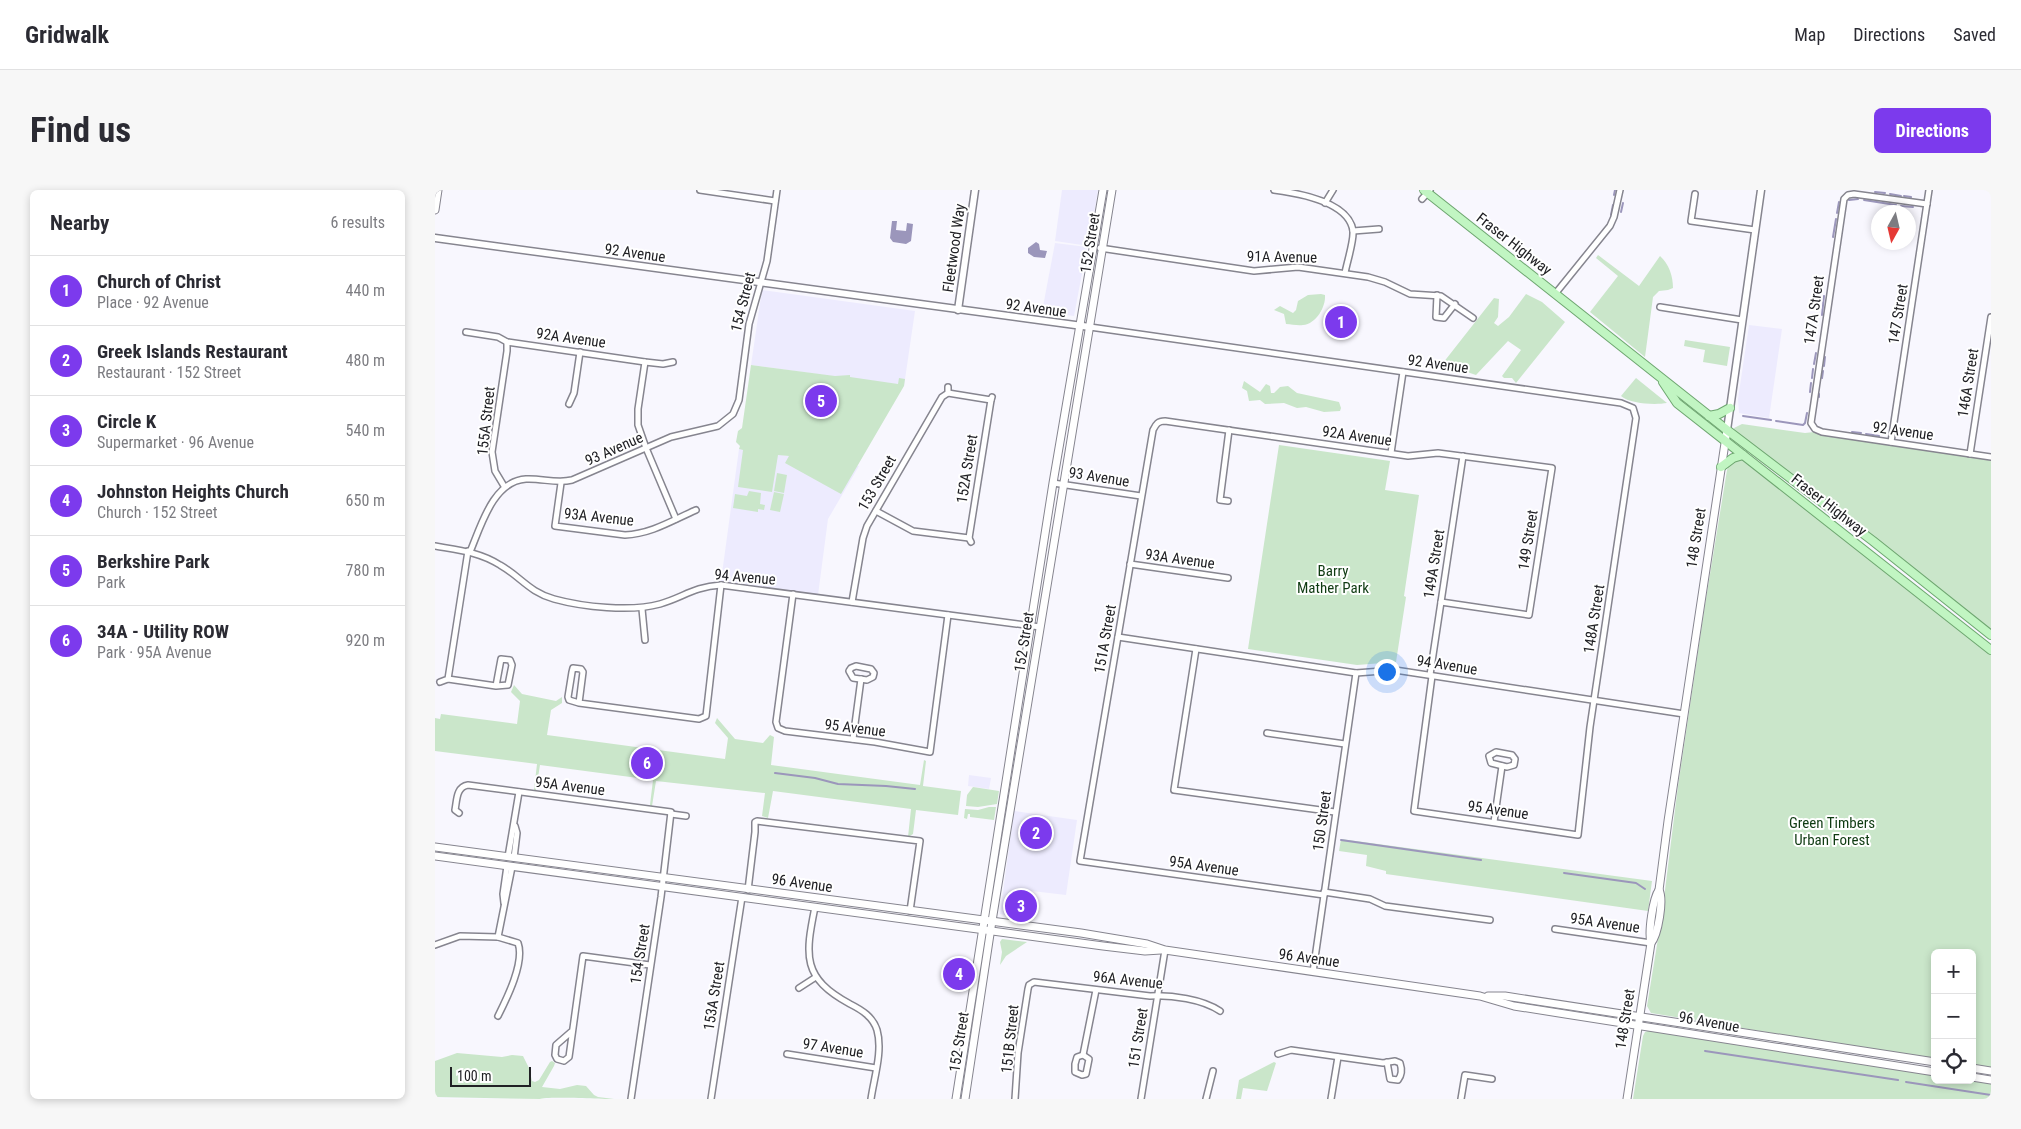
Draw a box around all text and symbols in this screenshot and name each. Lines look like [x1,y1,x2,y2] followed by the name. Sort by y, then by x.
[25,21,109,49] text: Gridwalk
[1794,24,1825,45] text: Map
[1853,24,1925,45] text: Directions
[1953,24,1996,45] text: Saved
[1874,108,1991,153] button: Directions
[30,110,131,151] text: Find us
[939,203,969,293] street label: Fleetwood Way
[1871,205,1916,250] north arrow
[1473,209,1555,279] street label: Fraser Highway
[50,211,109,235] text: Nearby
[1076,212,1104,274] street label: 152 Street
[330,213,385,232] text: 6 results
[603,240,667,266] street label: 92 Avenue
[1247,247,1317,267] street label: 91A Avenue
[97,270,221,293] text: Church of Christ
[727,270,759,334] street label: 154 Street
[1800,274,1828,346] street label: 147A Street
[62,281,70,300] text: 1
[346,281,385,300] text: 440 m
[1884,283,1912,345] street label: 147 Street
[97,293,209,312] text: Place · 92 Avenue
[1004,295,1068,321] street label: 92 Avenue
[1325,303,1357,341] pin: 1
[535,324,607,352] street label: 92A Avenue
[97,340,288,363] text: Greek Islands Restaurant
[1954,347,1982,419] street label: 146A Street
[62,351,70,370] text: 2
[346,351,385,370] text: 480 m
[1406,351,1470,377] street label: 92 Avenue
[97,363,241,382] text: Restaurant · 152 Street
[805,382,837,420] pin: 5
[473,386,499,456] street label: 155A Street
[97,410,156,433] text: Circle K
[1871,418,1935,444] street label: 92 Avenue
[62,421,70,440] text: 3
[346,421,385,440] text: 540 m
[1321,422,1393,450] street label: 92A Avenue
[582,428,646,470] street label: 93 Avenue
[97,433,254,452] text: Supermarket · 96 Avenue
[953,433,981,505] street label: 152A Street
[854,452,900,514] street label: 153 Street
[1067,463,1131,491] street label: 93 Avenue
[1788,470,1870,540] street label: Fraser Highway
[97,480,289,503] text: Johnston Heights Church
[62,491,70,510] text: 4
[346,491,385,510] text: 650 m
[97,503,217,522] text: Church · 152 Street
[563,504,635,530] street label: 93A Avenue
[1682,507,1710,569] street label: 148 Street
[1514,509,1542,571] street label: 149 Street
[1420,528,1448,600] street label: 149A Street
[1144,545,1216,573] street label: 93A Avenue
[97,550,210,573] text: Berkshire Park
[62,561,70,580] text: 5
[346,561,385,580] text: 780 m
[1297,562,1369,597] park label: Barry Mather Park
[714,565,776,589] street label: 94 Avenue
[97,573,126,592] text: Park
[1580,583,1608,655] street label: 148A Street
[1090,603,1120,675] street label: 151A Street
[1010,611,1038,673] street label: 152 Street
[97,620,229,643] text: 34A - Utility ROW
[62,631,70,650] text: 6
[346,631,385,650] text: 920 m
[97,643,212,662] text: Park · 95A Avenue
[1415,651,1479,679] street label: 94 Avenue
[1374,659,1400,685] your location
[823,715,887,741] street label: 95 Avenue
[631,744,663,782] pin: 6
[534,773,606,799] street label: 95A Avenue
[1309,790,1335,852] street label: 150 Street
[1466,797,1530,823] street label: 95 Avenue
[1020,814,1052,852] pin: 2
[1789,814,1875,849] park label: Green Timbers Urban Forest
[1168,852,1240,880] street label: 95A Avenue
[770,870,834,896] street label: 96 Avenue
[1005,887,1037,925] pin: 3
[1569,909,1641,937] street label: 95A Avenue
[626,923,654,985] street label: 154 Street
[1277,945,1341,971] street label: 96 Avenue
[1931,949,1976,1084] map controls
[1931,949,1976,994] button: +
[943,955,975,993] pin: 4
[700,960,728,1032] street label: 153A Street
[1092,967,1164,993] street label: 96A Avenue
[1611,988,1639,1050] street label: 148 Street
[1931,994,1976,1039] button: −
[997,1004,1023,1074] street label: 151B Street
[1124,1007,1152,1069] street label: 151 Street
[1677,1008,1741,1036] street label: 96 Avenue
[945,1011,973,1073] street label: 152 Street
[801,1034,865,1062] street label: 97 Avenue
[1931,1039,1976,1084] button: locate
[450,1064,531,1087] scale bar
[457,1068,492,1084] text: 100 m

